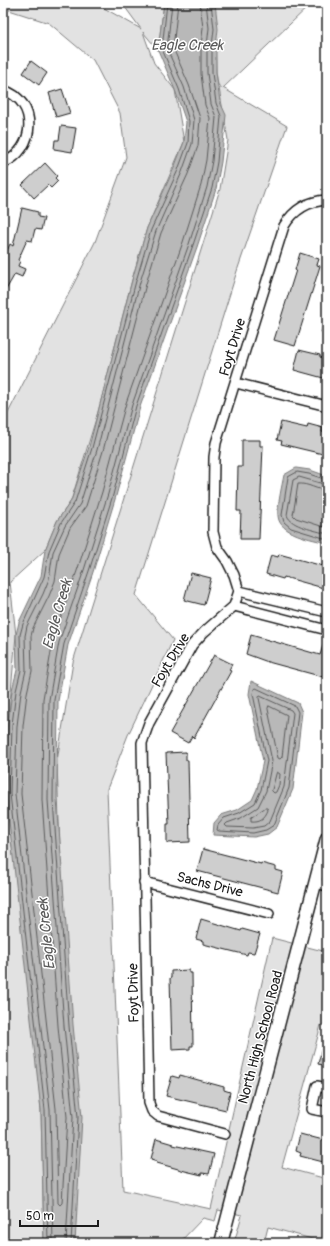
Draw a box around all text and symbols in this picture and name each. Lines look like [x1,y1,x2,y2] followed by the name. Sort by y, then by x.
[151,36,225,55] water label: Eagle Creek
[216,316,249,378] street label: Foyt Drive
[38,575,77,651] water label: Eagle Creek
[148,630,193,690] street label: Foyt Drive
[175,868,245,901] street label: Sachs Drive
[33,895,60,971] water label: Eagle Creek
[124,963,143,1023] street label: Foyt Drive
[234,968,287,1106] street label: North High School Road
[20,1202,98,1228] scale bar
[26,1209,54,1224] text: 50 m

